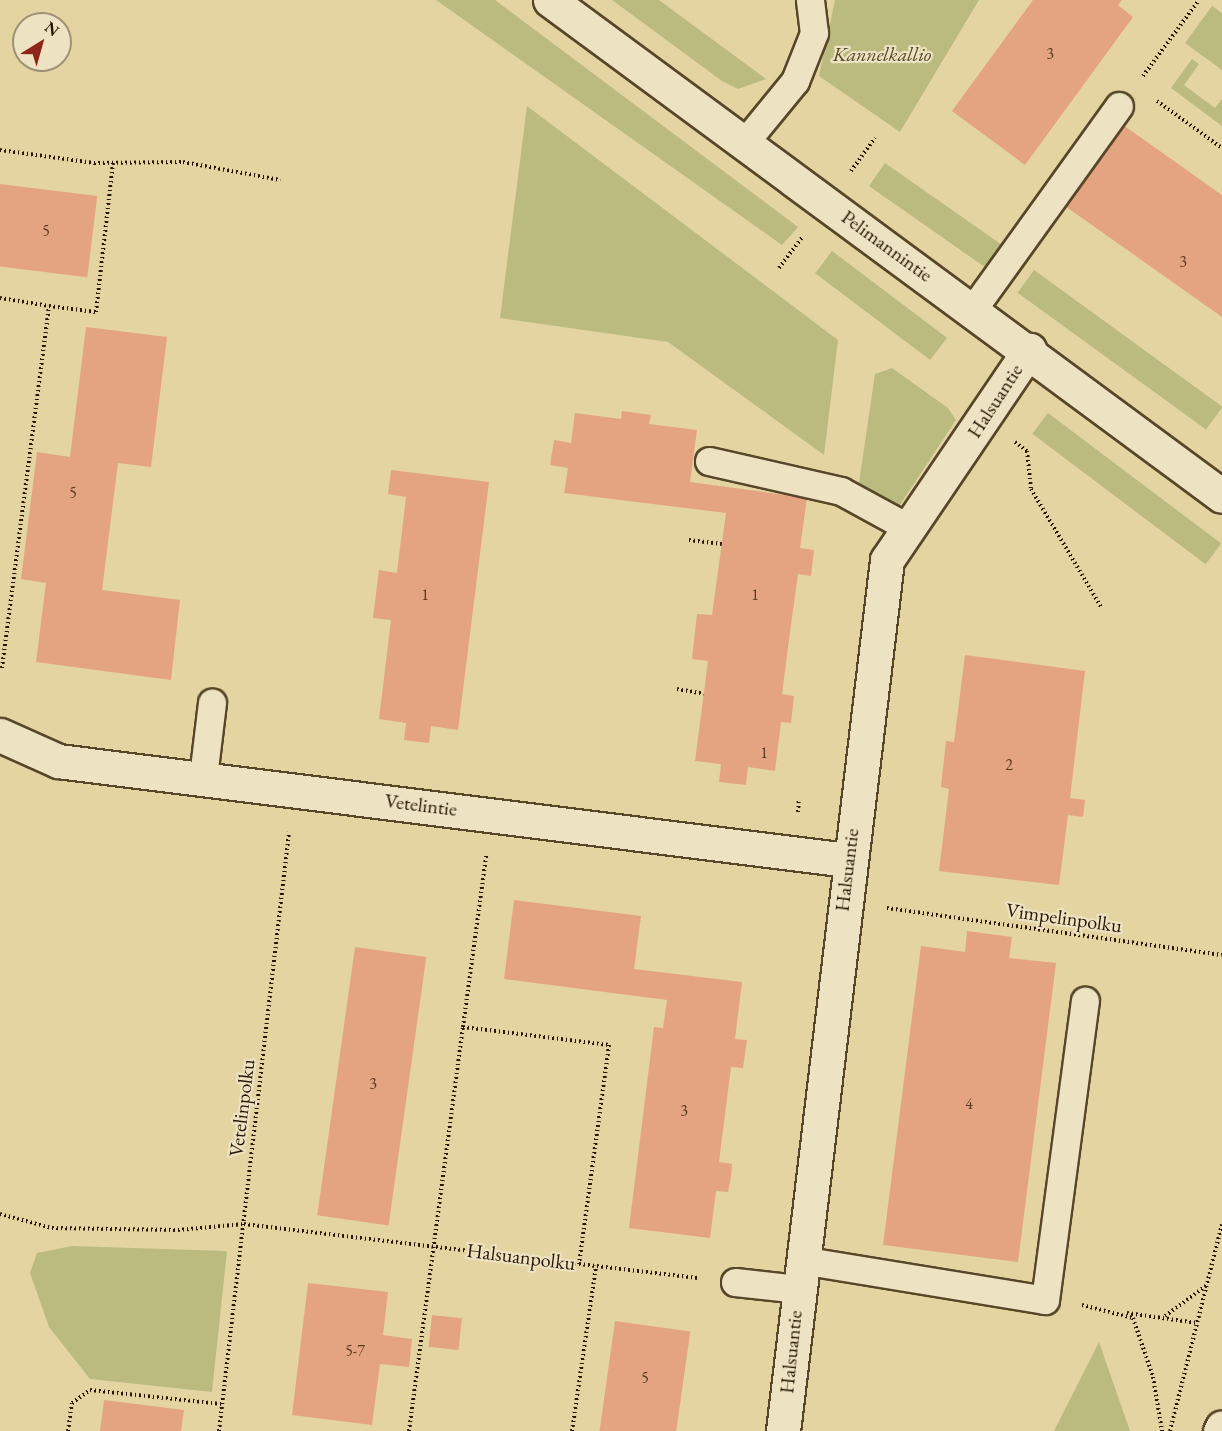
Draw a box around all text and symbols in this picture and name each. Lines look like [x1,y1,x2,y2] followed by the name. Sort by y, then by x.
[12,12,72,72] north arrow
[40,17,63,41] text: N
[833,42,931,66] park label: Kannelkallio
[1046,44,1054,64] house number: 3
[837,205,937,287] street label: Pelimannintie
[42,221,50,241] house number: 5
[1179,252,1187,272] house number: 3
[962,359,1028,443] street label: Halsuantie
[69,483,77,503] house number: 5
[421,585,429,605] house number: 1
[751,585,759,605] house number: 1
[760,743,768,763] house number: 1
[1005,755,1013,775] house number: 2
[384,789,458,821] street label: Vetelintie
[830,827,864,913] street label: Halsuantie
[1005,898,1123,938] street label: Vimpelinpolku
[224,1058,260,1158] street label: Vetelinpolku
[369,1074,377,1094] house number: 3
[965,1094,973,1114] house number: 4
[680,1101,688,1121] house number: 3
[465,1238,577,1276] street label: Halsuanpolku
[775,1309,807,1395] street label: Halsuantie
[345,1341,365,1361] house number: 5-7
[641,1368,649,1388] house number: 5

